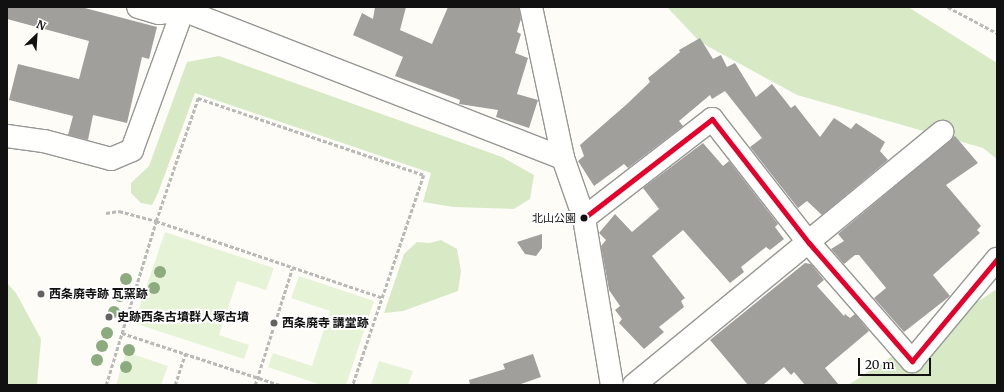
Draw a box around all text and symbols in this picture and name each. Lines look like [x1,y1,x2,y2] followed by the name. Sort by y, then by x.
[16,16,56,56] north arrow
[34,17,48,33] text: N
[532,211,576,225] place label: 北山公園
[579,213,589,223] marker: 北山公園
[49,287,148,301] place label: 西条廃寺跡 瓦窯跡
[36,289,46,299] marker: 西条廃寺跡 瓦窯跡
[117,310,249,324] place label: 史跡西条古墳群人塚古墳
[104,312,114,322] marker: 史跡西条古墳群人塚古墳
[282,316,369,330] place label: 西条廃寺 講堂跡
[269,318,279,328] marker: 西条廃寺 講堂跡
[860,350,933,376] scale bar
[865,357,894,372] text: 20 m

